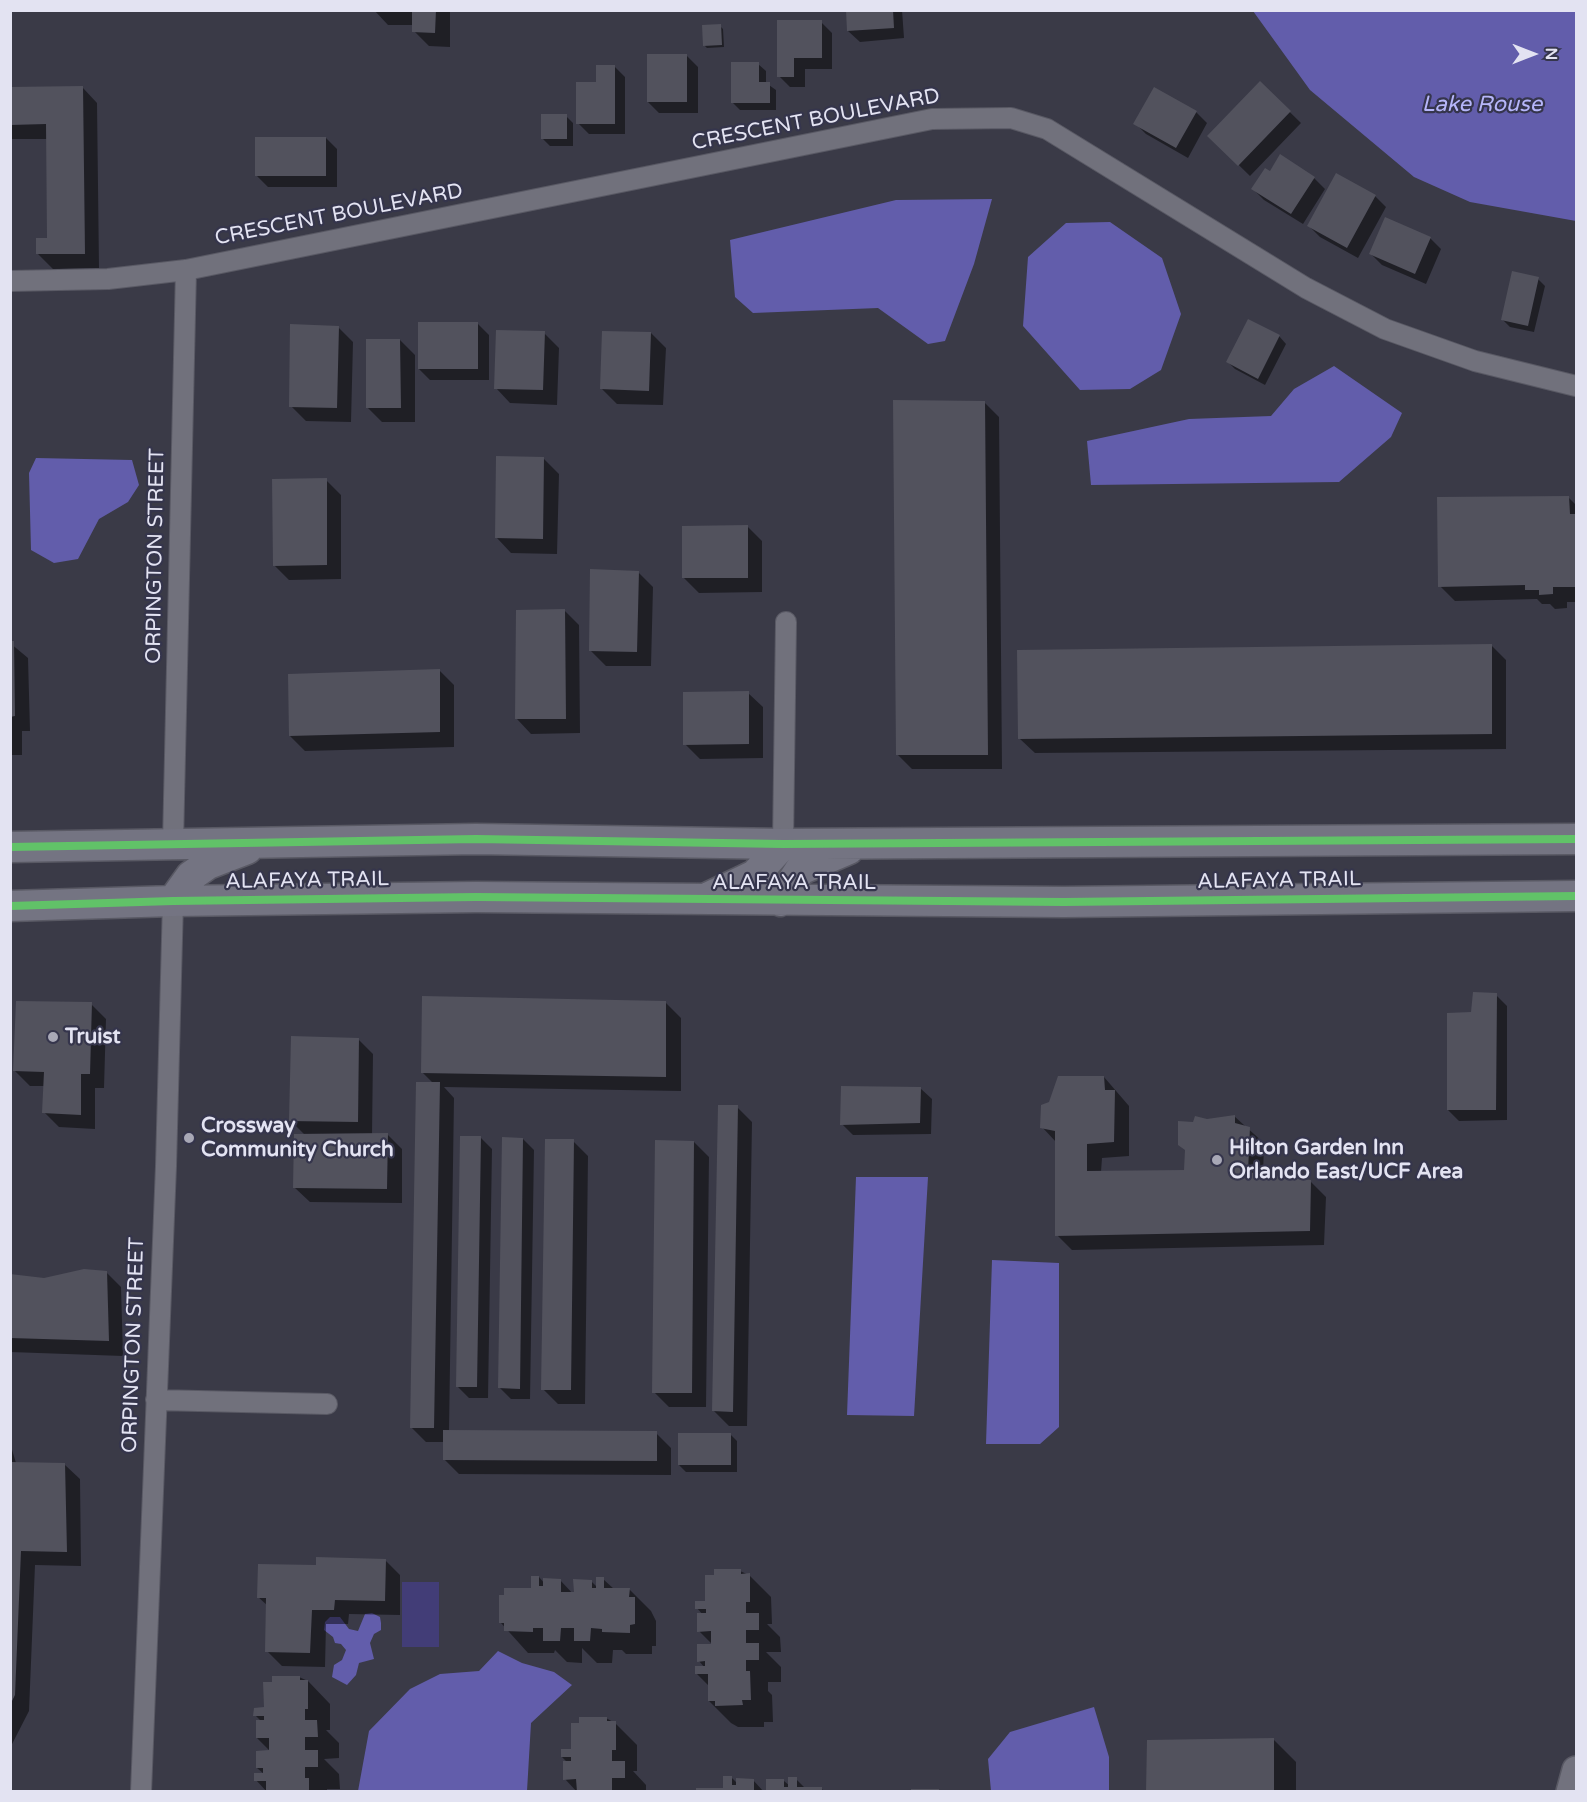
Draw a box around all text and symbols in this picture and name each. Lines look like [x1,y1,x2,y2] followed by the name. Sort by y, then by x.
[1503,24,1563,84] north arrow
[1541,48,1561,60] text: N
[690,84,942,156] street label: CRESCENT BOULEVARD
[1422,92,1542,118] water label: Lake Rouse
[213,179,465,251] street label: CRESCENT BOULEVARD
[142,448,170,664] street label: ORPINGTON STREET
[225,867,389,895] street label: ALAFAYA TRAIL
[1197,867,1361,895] street label: ALAFAYA TRAIL
[712,870,876,896] street label: ALAFAYA TRAIL
[65,1024,121,1050] place label: Truist
[46,1030,60,1044] marker: Truist
[201,1113,394,1163] place label: Crossway Community Church
[182,1131,196,1145] marker: Crossway Community Church
[1229,1135,1463,1185] place label: Hilton Garden Inn Orlando East/UCF Area
[1210,1153,1224,1167] marker: Hilton Garden Inn Orlando East/UCF Area
[118,1237,150,1453] street label: ORPINGTON STREET

